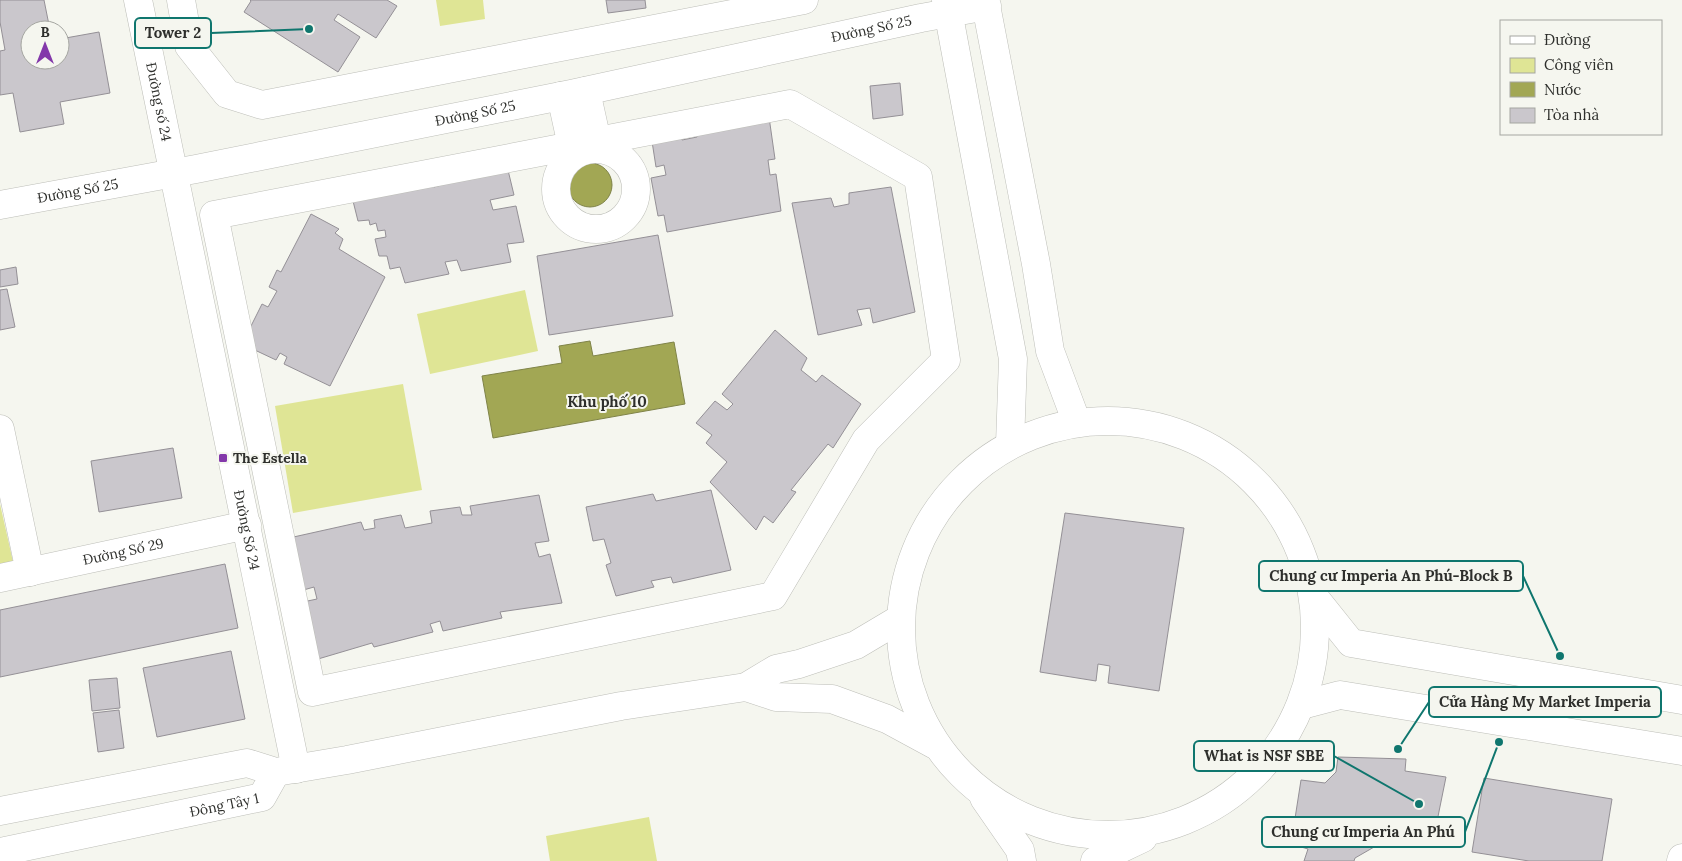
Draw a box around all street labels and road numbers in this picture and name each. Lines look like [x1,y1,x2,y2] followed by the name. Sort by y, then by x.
[829,11,913,46] street label: Đường Số 25
[142,61,176,143] street label: Đường số 24
[433,96,517,130] street label: Đường Số 25
[36,174,120,207] street label: Đường Số 25
[230,488,264,572] street label: Đường Số 24
[81,534,165,569] street label: Đường Số 29
[188,789,260,821] street label: Đông Tây 1

